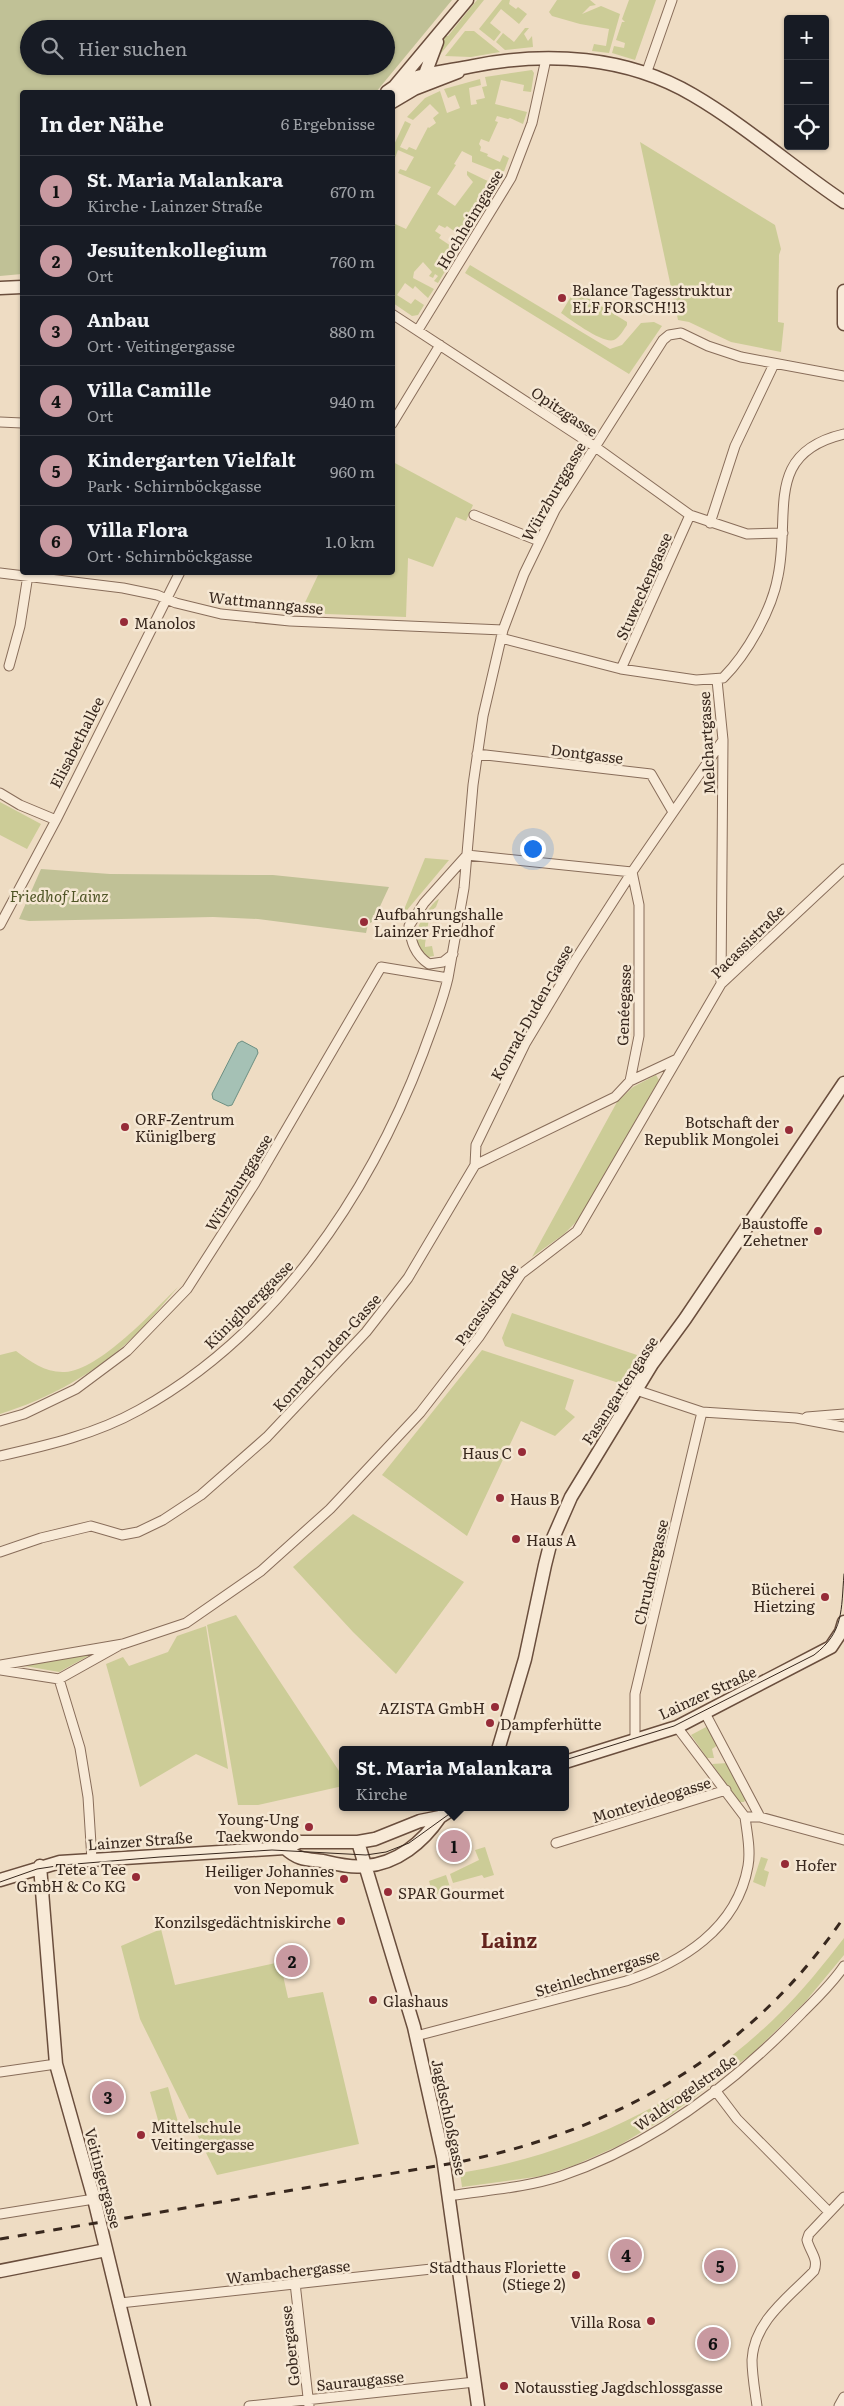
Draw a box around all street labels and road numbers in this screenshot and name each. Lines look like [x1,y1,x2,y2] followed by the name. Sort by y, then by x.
[430,164,508,273] street label: Hochheimgasse
[527,380,603,442] street label: Opitzgasse
[515,437,591,545] street label: Würzburggasse
[609,528,677,644] street label: Stuweckengasse
[207,585,325,619] street label: Wattmanngasse
[692,691,720,795] street label: Melchartgasse
[43,692,109,792] street label: Elisabethallee
[549,737,625,769] street label: Dontgasse
[705,899,789,983] street label: Pacassistraße
[484,940,578,1084] street label: Konrad-Duden-Gasse
[610,964,636,1046] street label: Genéegasse
[199,1129,277,1235] street label: Würzburggasse
[198,1254,298,1354] street label: Küniglberggasse
[448,1258,524,1350] street label: Pacassistraße
[266,1288,386,1416] street label: Konrad-Duden-Gasse
[575,1331,663,1449] street label: Fasangartengasse
[627,1517,673,1627] street label: Chrudnergasse
[654,1659,760,1725] street label: Lainzer Straße
[589,1770,714,1828] street label: Montevideogasse
[87,1825,194,1855] street label: Lainzer Straße
[532,1942,662,2002] street label: Steinlechnergasse
[629,2048,741,2136] street label: Waldvogelstraße
[426,2057,474,2178] street label: Jagdschloßgasse
[80,2125,129,2231] street label: Veitingergasse
[225,2253,351,2289] street label: Wambachergasse
[273,2304,305,2387] street label: Gobergasse
[315,2364,405,2396] street label: Sauraugasse

